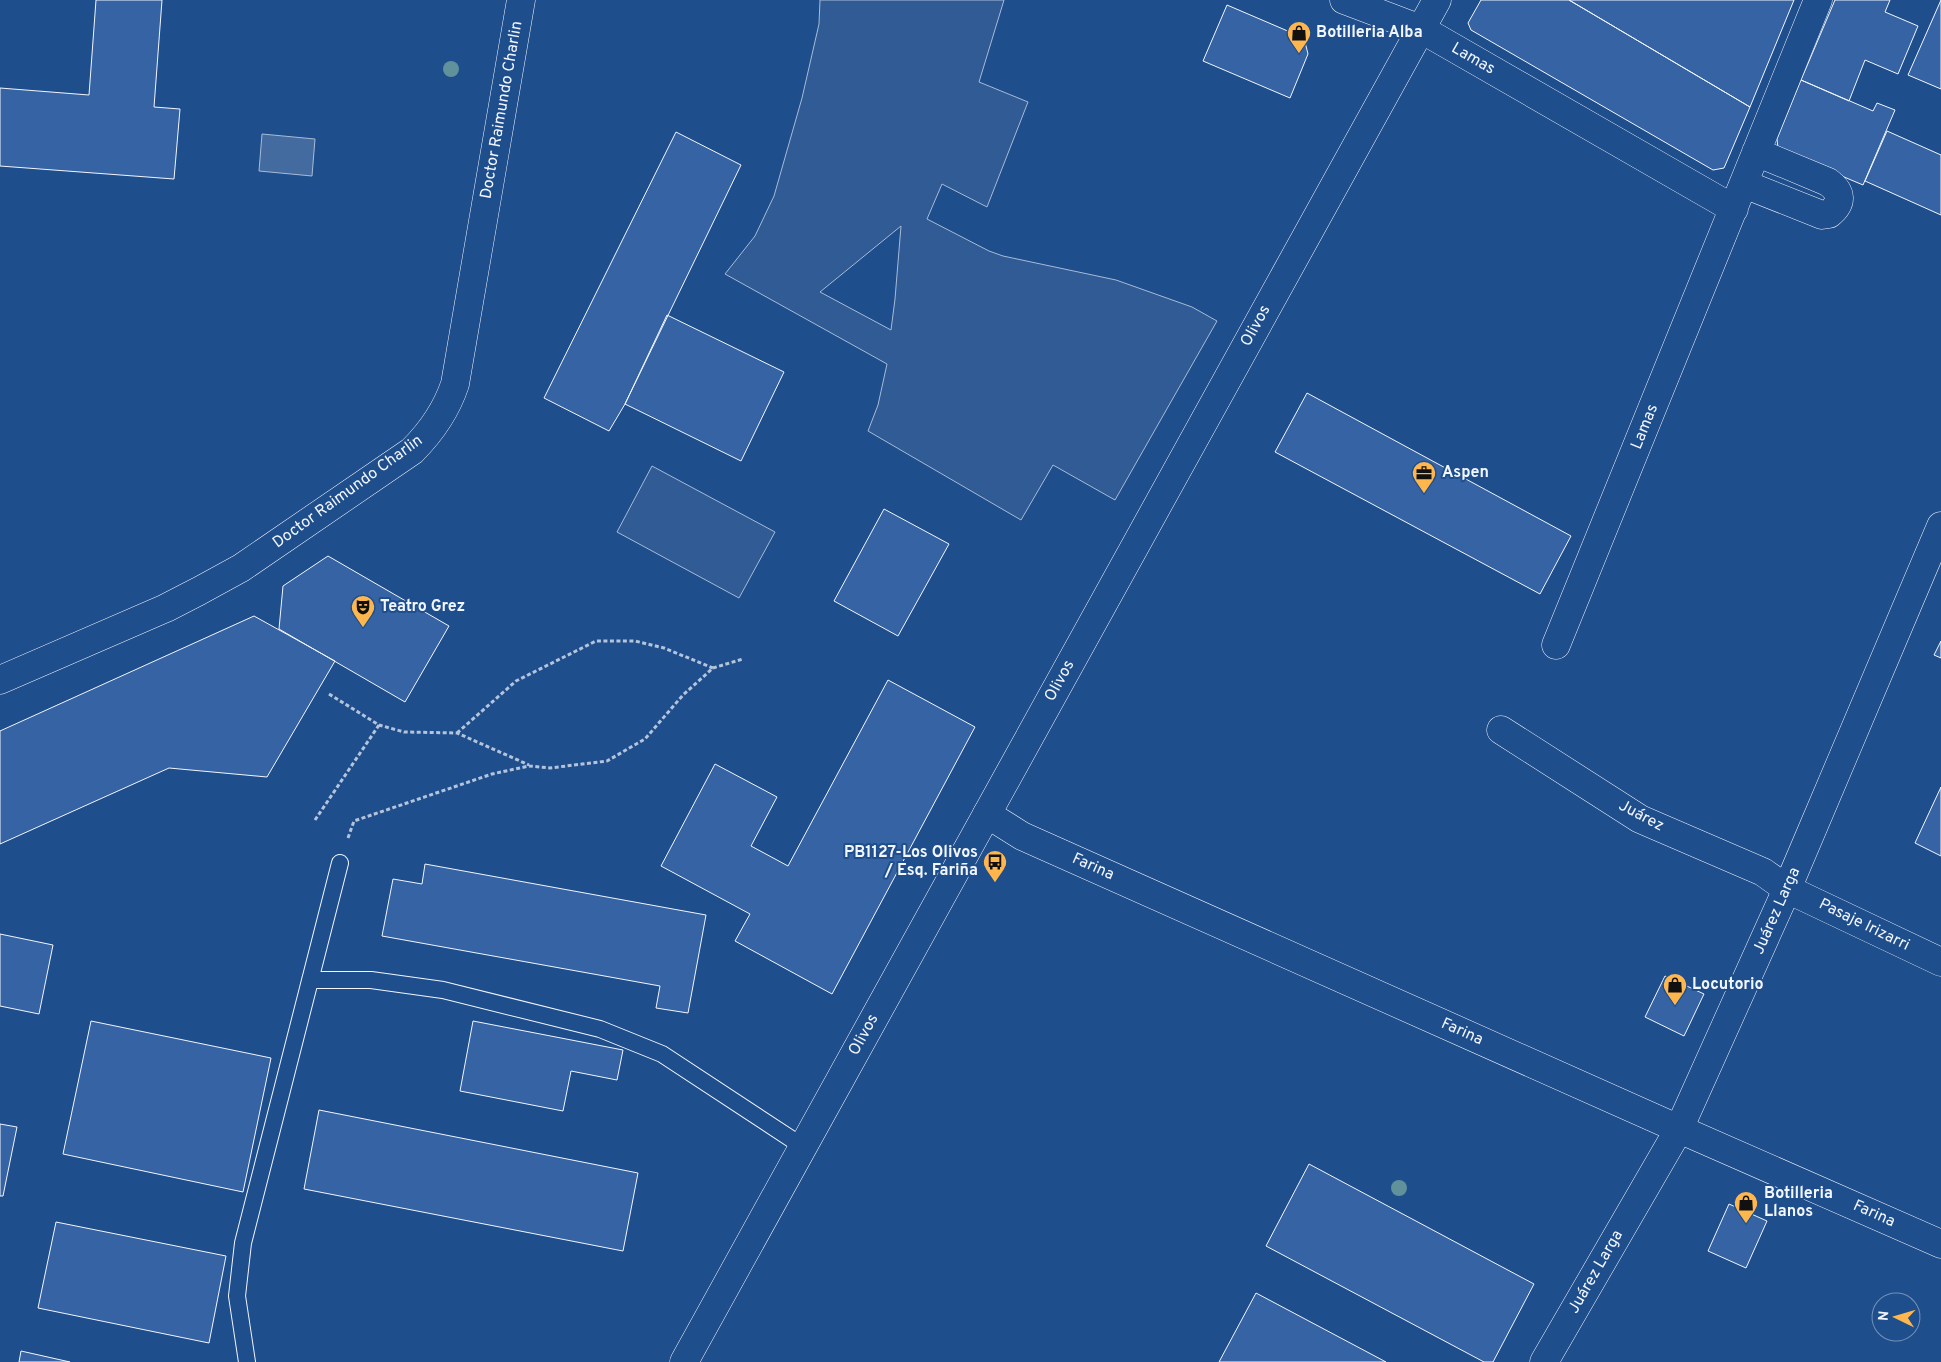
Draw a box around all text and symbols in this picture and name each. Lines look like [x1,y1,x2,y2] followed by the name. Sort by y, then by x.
[476,19,528,201] street label: Doctor Raimundo Charlin
[1286,20,1312,54] shop icon: Botilleria Alba
[1316,23,1423,43] place label: Botilleria Alba
[1448,39,1498,79] street label: Lamas
[1237,302,1275,350] street label: Olivos
[1627,401,1663,453] street label: Lamas
[269,431,427,553] street label: Doctor Raimundo Charlin
[1411,460,1437,494] office icon: Aspen
[1442,463,1489,483] place label: Aspen
[350,594,376,628] theatre icon: Teatro Grez
[380,597,465,617] place label: Teatro Grez
[1041,657,1079,705] street label: Olivos
[1615,796,1667,836] street label: Juárez
[844,843,978,881] place label: PB1127-Los Olivos / Esq. Fariña
[982,849,1008,883] bus stop icon: PB1127-Los Olivos / Esq. Fariña
[1069,849,1117,885] street label: Farina
[1749,864,1805,958] street label: Juárez Larga
[1815,894,1913,956] street label: Pasaje Irizarri
[1662,972,1688,1006] shop icon: Locutorio
[1692,975,1764,995] place label: Locutorio
[845,1011,883,1059] street label: Olivos
[1438,1014,1486,1050] street label: Farina
[1764,1184,1833,1222] place label: Botilleria Llanos
[1733,1190,1759,1224] shop icon: Botilleria Llanos
[1850,1196,1898,1232] street label: Farina
[1564,1227,1628,1317] street label: Juárez Larga
[1871,1292,1921,1342] north arrow
[1876,1310,1893,1322] text: N

